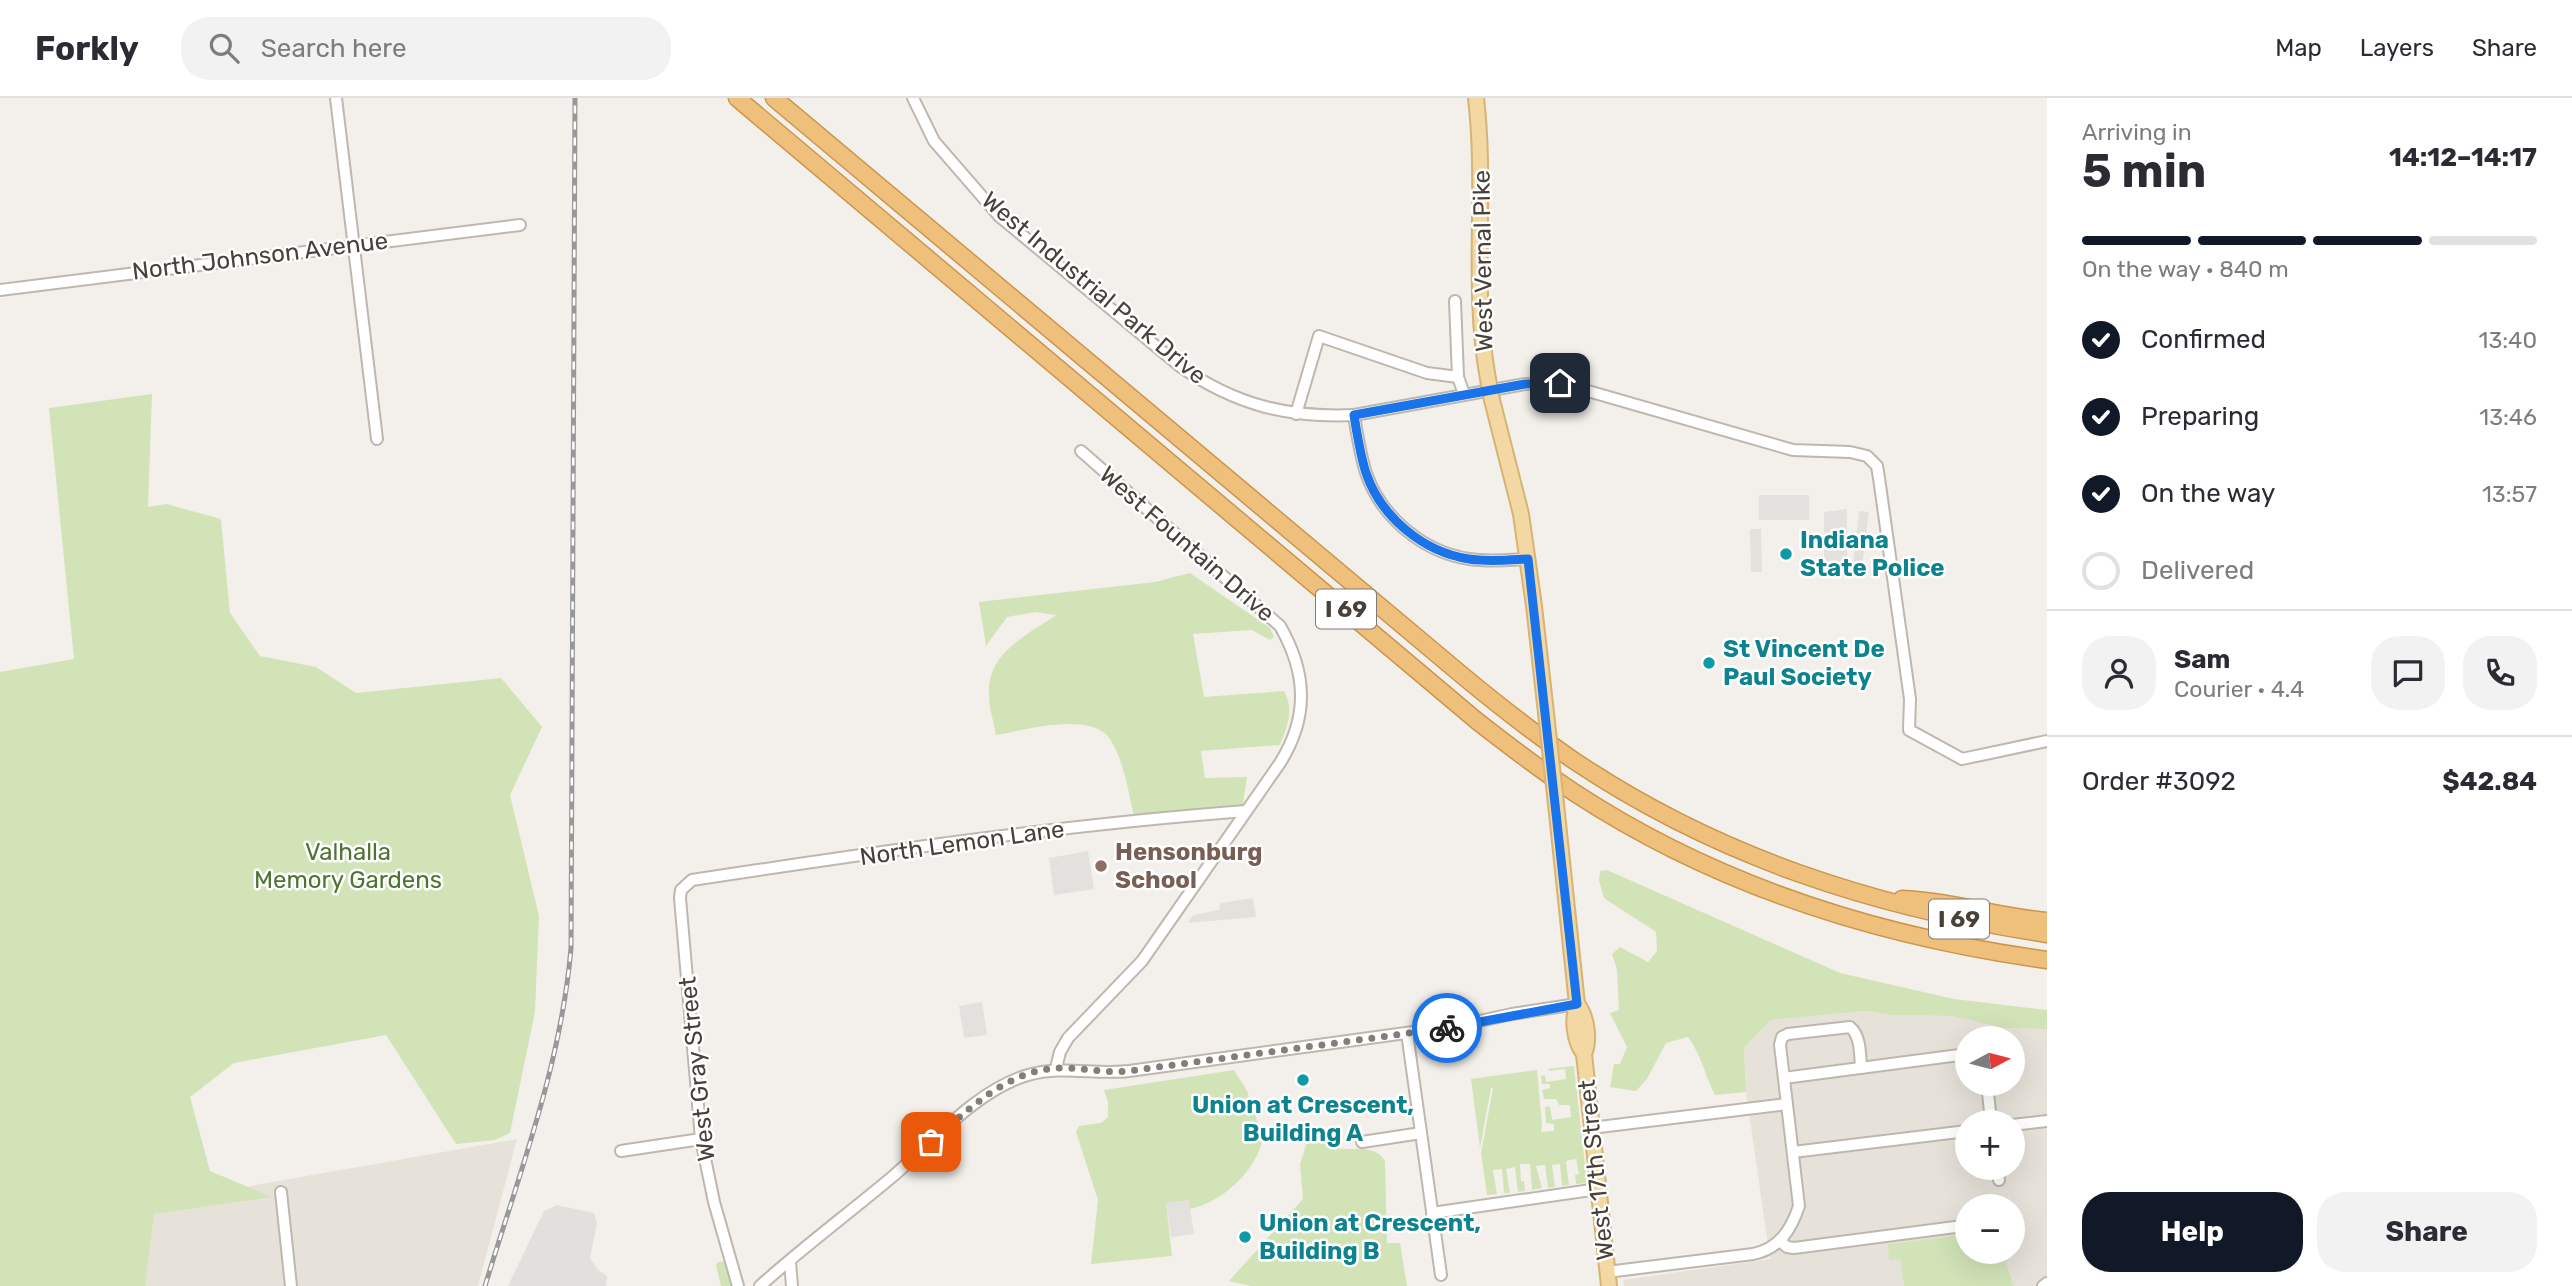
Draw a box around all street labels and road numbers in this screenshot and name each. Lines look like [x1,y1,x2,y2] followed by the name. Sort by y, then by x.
[1467,170,1499,352] street label: West Vernal Pike
[976,186,1212,390] street label: West Industrial Park Drive
[131,226,389,286] street label: North Johnson Avenue
[1094,460,1280,628] street label: West Fountain Drive
[1316,589,1376,628] road number: I 69
[858,815,1066,871] street label: North Lemon Lane
[1929,900,1989,939] road number: I 69
[673,975,721,1163] street label: West Gray Street
[1573,1078,1619,1262] street label: West 17th Street

